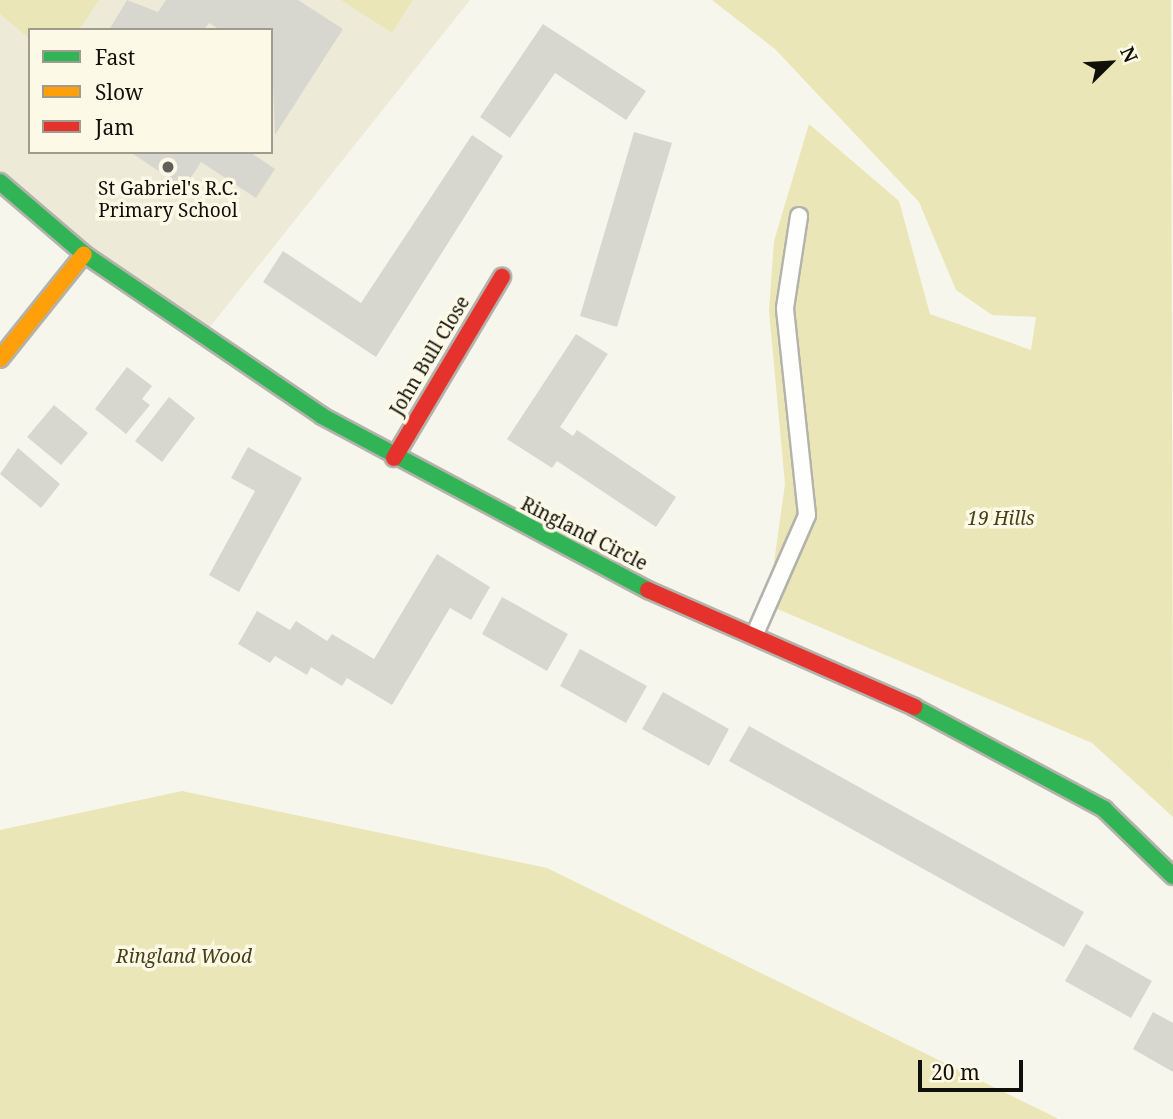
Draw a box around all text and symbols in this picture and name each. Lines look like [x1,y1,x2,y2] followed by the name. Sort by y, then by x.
[28,28,273,154] legend
[1075,28,1145,98] north arrow
[1114,42,1144,67] text: N
[95,43,135,71] text: Fast
[95,78,143,106] text: Slow
[95,113,134,141] text: Jam
[160,159,176,175] marker: St Gabriel's R.C. Primary School
[98,178,238,222] place label: St Gabriel's R.C. Primary School
[385,292,475,420] street label: John Bull Close
[517,492,651,576] street label: Ringland Circle
[967,508,1035,530] park label: 19 Hills
[116,946,252,968] park label: Ringland Wood
[921,1046,1026,1090] scale bar
[931,1058,980,1086] text: 20 m

